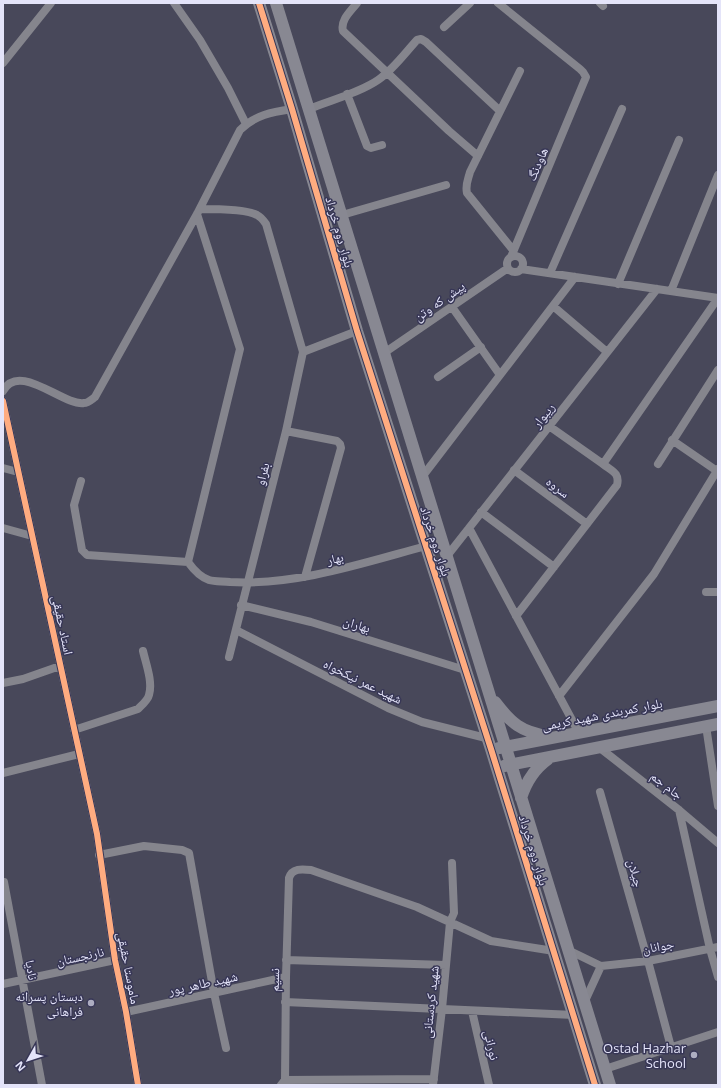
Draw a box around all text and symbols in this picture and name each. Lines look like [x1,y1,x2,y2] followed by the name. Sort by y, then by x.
[522,144,552,184] street label: هاودنگ
[321,194,359,270] street label: بلوار دوم خرداد
[410,277,468,325] street label: پیش که وتن
[527,399,559,432] street label: ریبوار
[250,461,274,487] street label: بفراو
[543,472,573,502] street label: سروه
[416,504,456,578] street label: بلوار دوم خرداد
[324,547,345,569] street label: بهار
[48,594,78,656] street label: استاد حقیقی
[341,611,373,637] street label: بهاران
[321,654,405,708] street label: شهید عمر نیکخواه
[540,693,664,735] street label: بلوار کمربندی شهید کریمی
[647,767,687,803] street label: جام جم
[515,813,553,887] street label: بلوار دوم خرداد
[623,857,649,889] street label: چیلان
[113,930,145,1006] street label: ماموستا حقیقی
[641,934,675,958] street label: جوانان
[54,942,106,970] street label: نارنجستان
[21,959,43,981] street label: نادیا
[417,965,443,1039] street label: شهید کردستانی
[166,967,239,999] street label: شهید طاهر پور
[265,968,283,992] street label: نسیم
[16,987,83,1020] place label: دبستان پسرانه فراهانی
[86,998,96,1008] marker: دبستان پسرانه فراهانی
[480,1028,504,1062] street label: نورانی
[603,1039,687,1072] place label: Ostad Hazhar School
[8,1040,48,1080] north arrow
[689,1050,699,1060] marker: Ostad Hazhar School
[11,1058,28,1075] text: N

